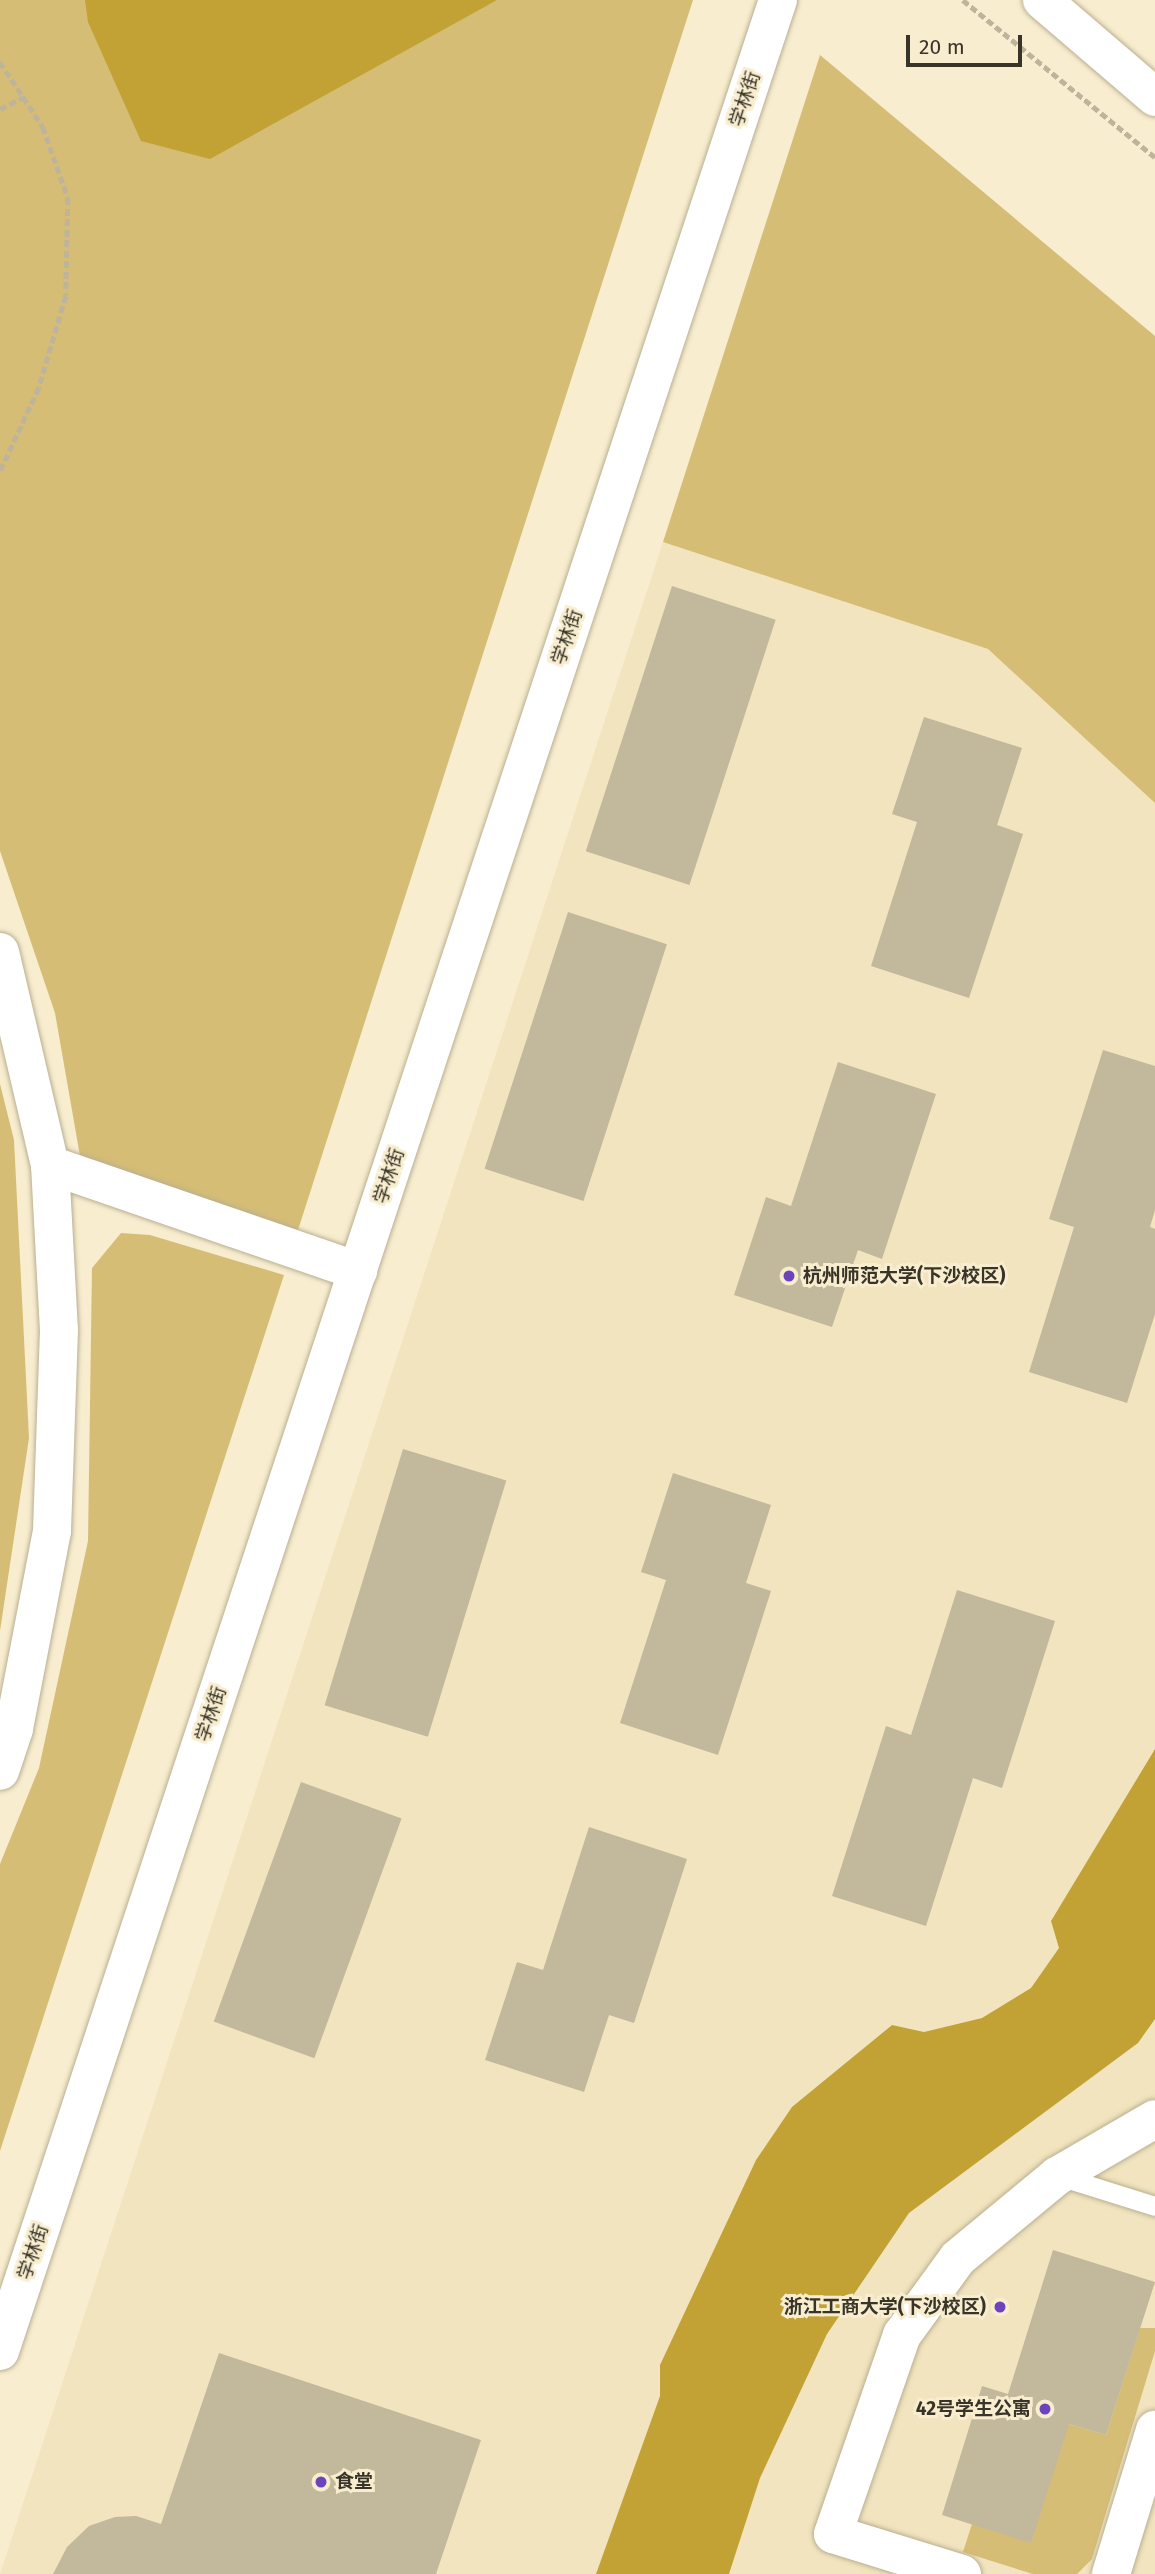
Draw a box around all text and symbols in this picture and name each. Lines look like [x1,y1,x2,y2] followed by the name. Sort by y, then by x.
[910,21,1026,65] scale bar
[919,34,965,60] text: 20 m
[725,68,765,130] street label: 学林街
[547,606,587,668] street label: 学林街
[369,1145,409,1207] street label: 学林街
[803,1265,1005,1287] place label: 杭州师范大学(下沙校区)
[781,1268,797,1284] marker: 杭州师范大学(下沙校区)
[191,1683,231,1745] street label: 学林街
[13,2221,53,2283] street label: 学林街
[784,2296,986,2318] place label: 浙江工商大学(下沙校区)
[992,2299,1008,2315] marker: 浙江工商大学(下沙校区)
[916,2398,1031,2420] place label: 42号学生公寓
[1037,2401,1053,2417] marker: 42号学生公寓
[335,2471,373,2493] place label: 食堂
[313,2474,329,2490] marker: 食堂

